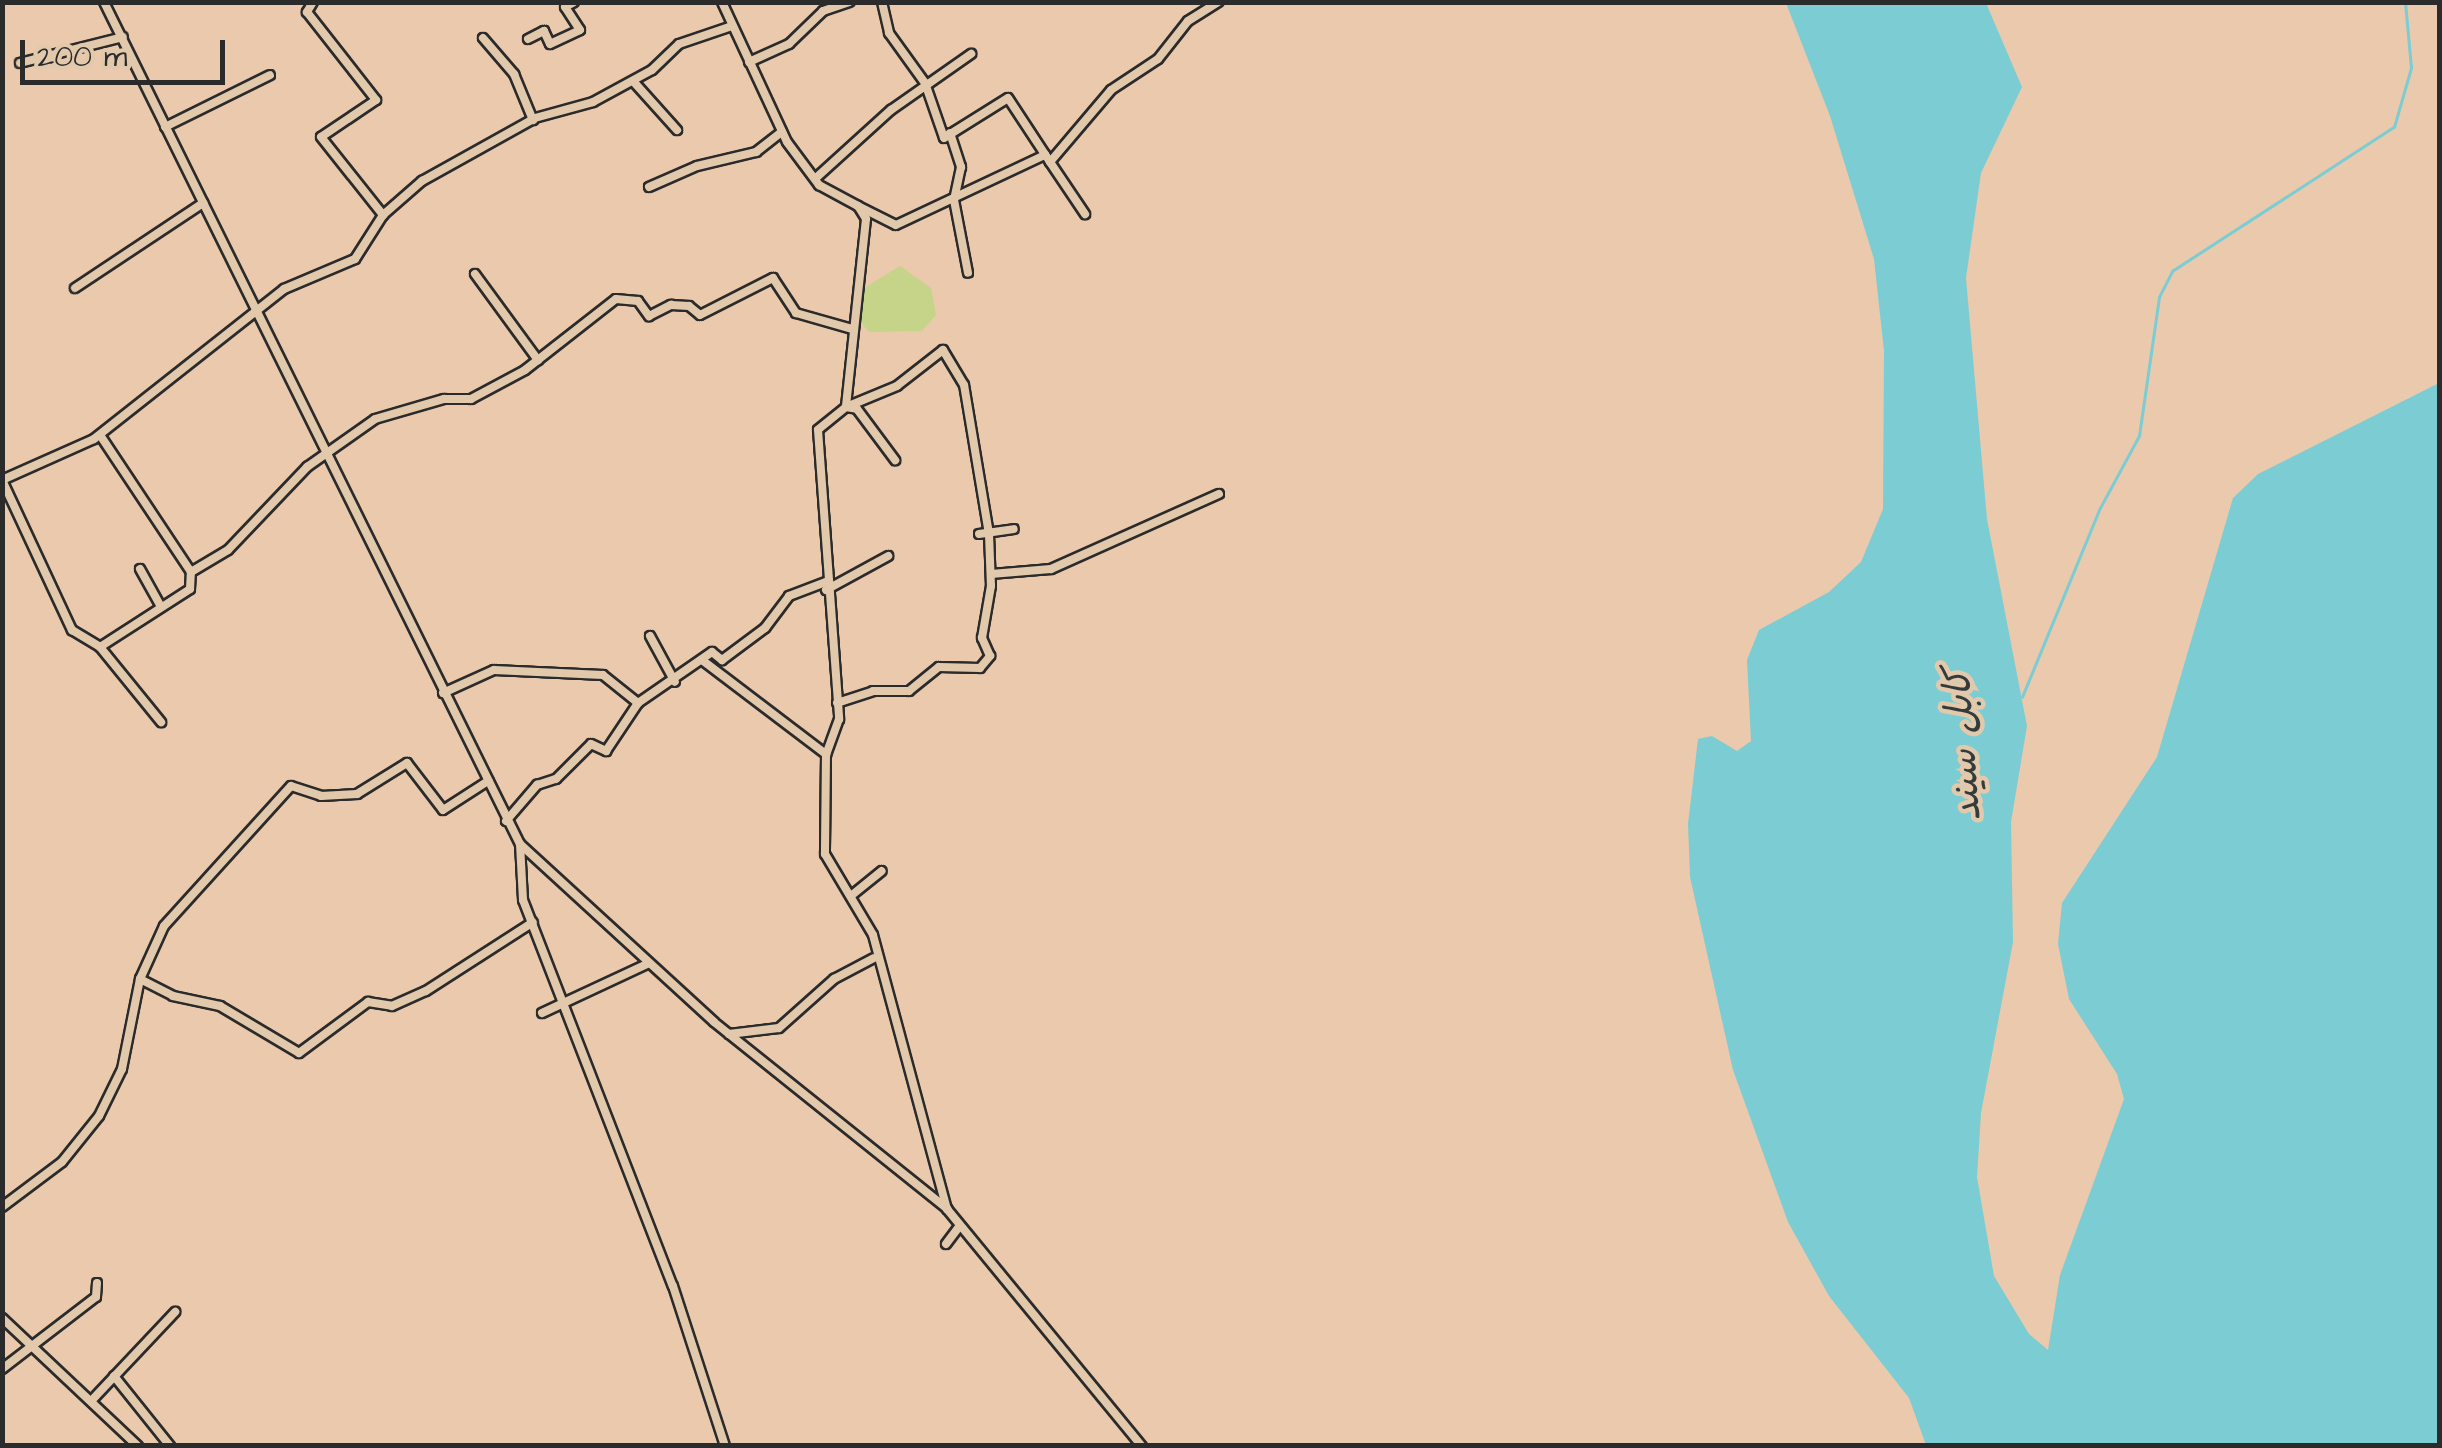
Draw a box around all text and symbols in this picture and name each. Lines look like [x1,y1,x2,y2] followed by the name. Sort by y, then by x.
[25,20,230,82] scale bar
[37,36,127,78] text: 200 m
[1936,668,1992,822] water label: کابل سيند

